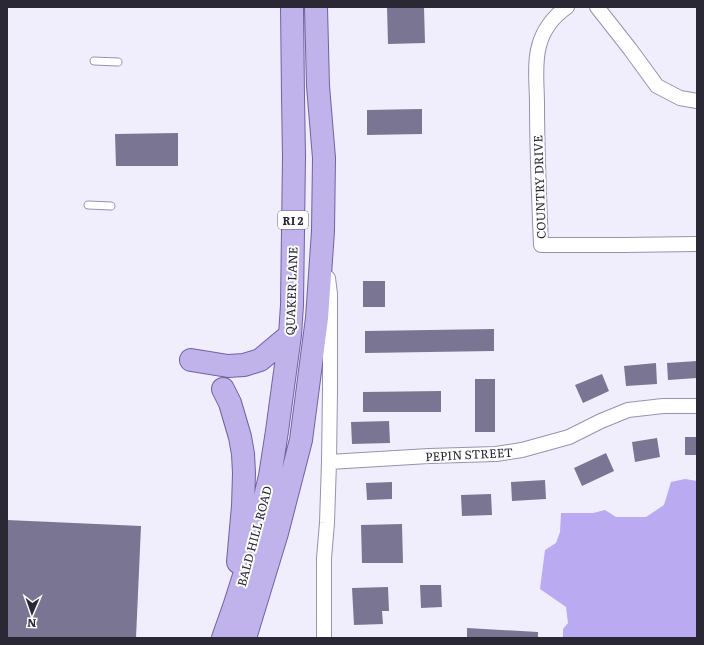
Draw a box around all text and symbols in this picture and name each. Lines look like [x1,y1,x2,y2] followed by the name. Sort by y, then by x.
[528,134,550,239] street label: COUNTRY DRIVE
[278,211,308,229] road number: RI 2
[280,246,302,336] street label: QUAKER LANE
[425,443,513,465] street label: PEPIN STREET
[232,484,276,588] street label: BALD HILL ROAD
[12,593,52,633] north arrow
[27,616,37,632] text: N

